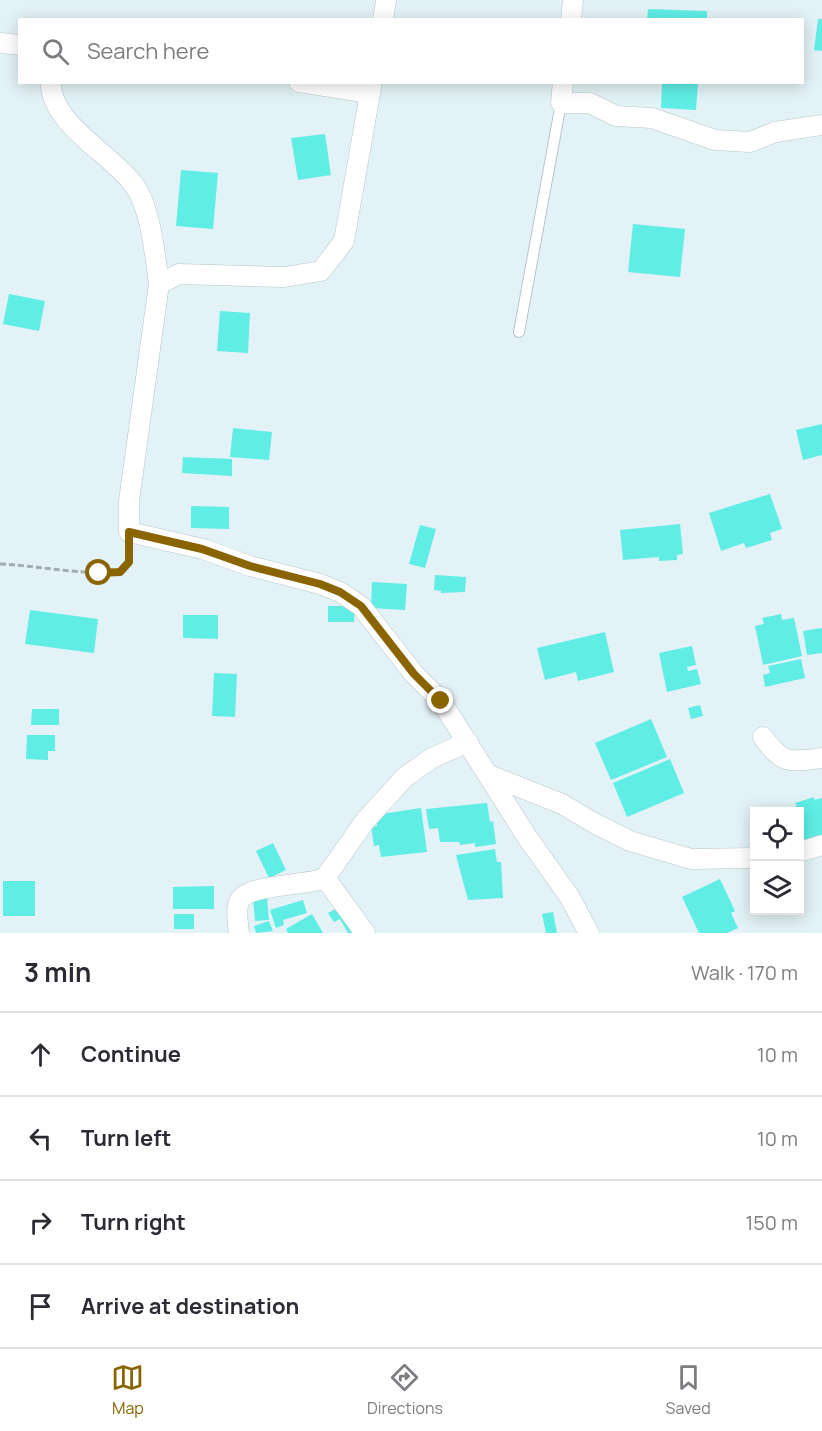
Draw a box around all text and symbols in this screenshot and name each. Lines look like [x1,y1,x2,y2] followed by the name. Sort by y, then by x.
[18,18,804,84] search box
[39,35,72,68] icon: search
[87,36,209,66] text: Search here
[85,559,111,585] route start
[427,687,453,713] route end
[750,807,804,915] map controls
[750,807,804,861] button: locate
[750,861,804,915] button: layers
[24,954,91,990] text: 3 min
[691,959,798,986] text: Walk · 170 m
[24,1038,57,1071] icon: ahead
[81,1039,181,1069] text: Continue
[757,1041,798,1068] text: 10 m
[24,1122,57,1155] icon: left
[81,1123,171,1153] text: Turn left
[757,1125,798,1152] text: 10 m
[24,1206,57,1239] icon: right
[81,1207,186,1237] text: Turn right
[745,1209,798,1236] text: 150 m
[24,1290,57,1323] icon: arrive
[81,1291,299,1321] text: Arrive at destination
[111,1361,144,1419] tab: Map
[367,1361,443,1419] tab: Directions
[666,1361,711,1419] tab: Saved

